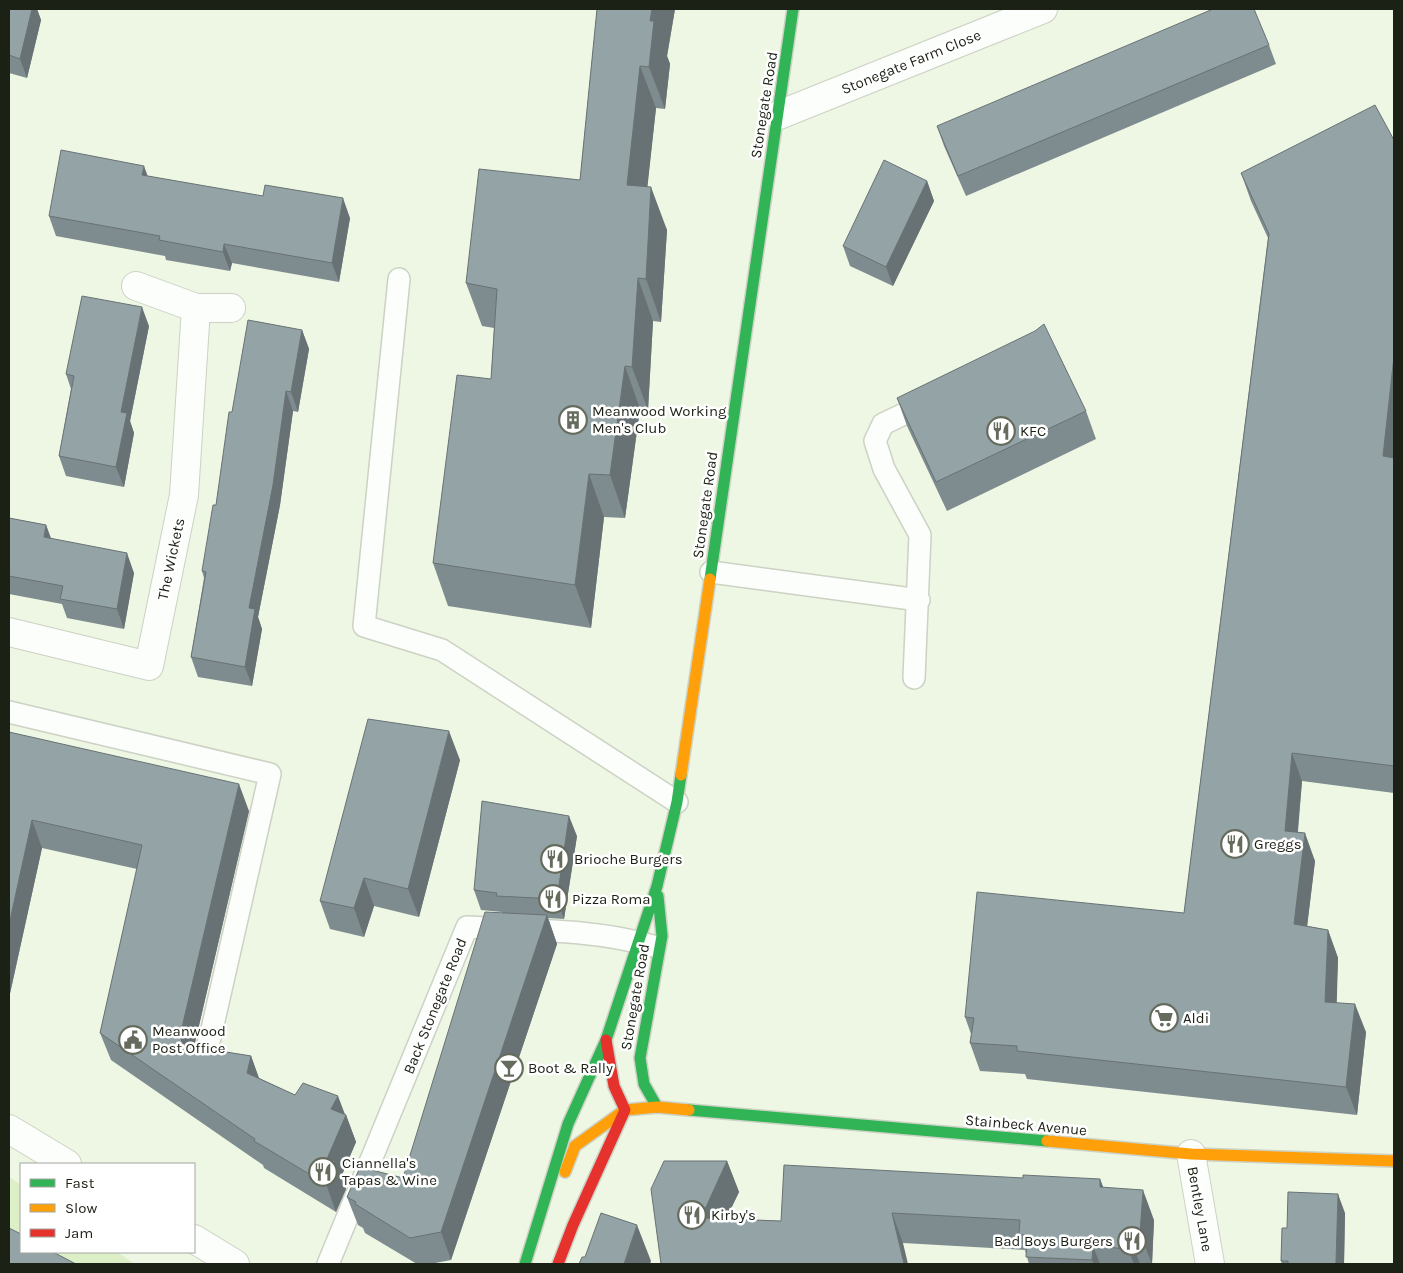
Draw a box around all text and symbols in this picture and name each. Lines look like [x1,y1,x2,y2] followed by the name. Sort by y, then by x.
[838,26,984,98] street label: Stonegate Farm Close
[747,50,781,160] street label: Stonegate Road
[592,402,727,437] place label: Meanwood Working Men's Club
[558,405,588,435] building icon: Meanwood Working Men's Club
[986,416,1016,446] restaurant icon: KFC
[1020,422,1046,440] place label: KFC
[689,450,721,560] street label: Stonegate Road
[154,516,188,602] street label: The Wickets
[1220,829,1250,859] restaurant icon: Greggs
[1254,835,1302,853] place label: Greggs
[540,844,570,874] restaurant icon: Brioche Burgers
[574,850,683,868] place label: Brioche Burgers
[538,884,568,914] restaurant icon: Pizza Roma
[572,890,651,908] place label: Pizza Roma
[399,935,471,1077] street label: Back Stonegate Road
[617,942,653,1052] street label: Stonegate Road
[1149,1003,1179,1033] supermarket icon: Aldi
[1183,1009,1209,1027] place label: Aldi
[152,1022,226,1057] place label: Meanwood Post Office
[118,1025,148,1055] public building icon: Meanwood Post Office
[494,1053,524,1083] bar icon: Boot & Rally
[528,1059,613,1077] place label: Boot & Rally
[964,1111,1088,1139] street label: Stainbeck Avenue
[342,1154,437,1189] place label: Ciannella's Tapas & Wine
[308,1157,338,1187] restaurant icon: Ciannella's Tapas & Wine
[20,1163,195,1253] legend
[1184,1165,1216,1253] street label: Bentley Lane
[65,1174,95,1192] text: Fast
[65,1199,97,1217] text: Slow
[677,1200,707,1230] restaurant icon: Kirby's
[711,1206,756,1224] place label: Kirby's
[65,1224,93,1242] text: Jam
[1117,1226,1147,1256] restaurant icon: Bad Boys Burgers
[994,1232,1113,1250] place label: Bad Boys Burgers

